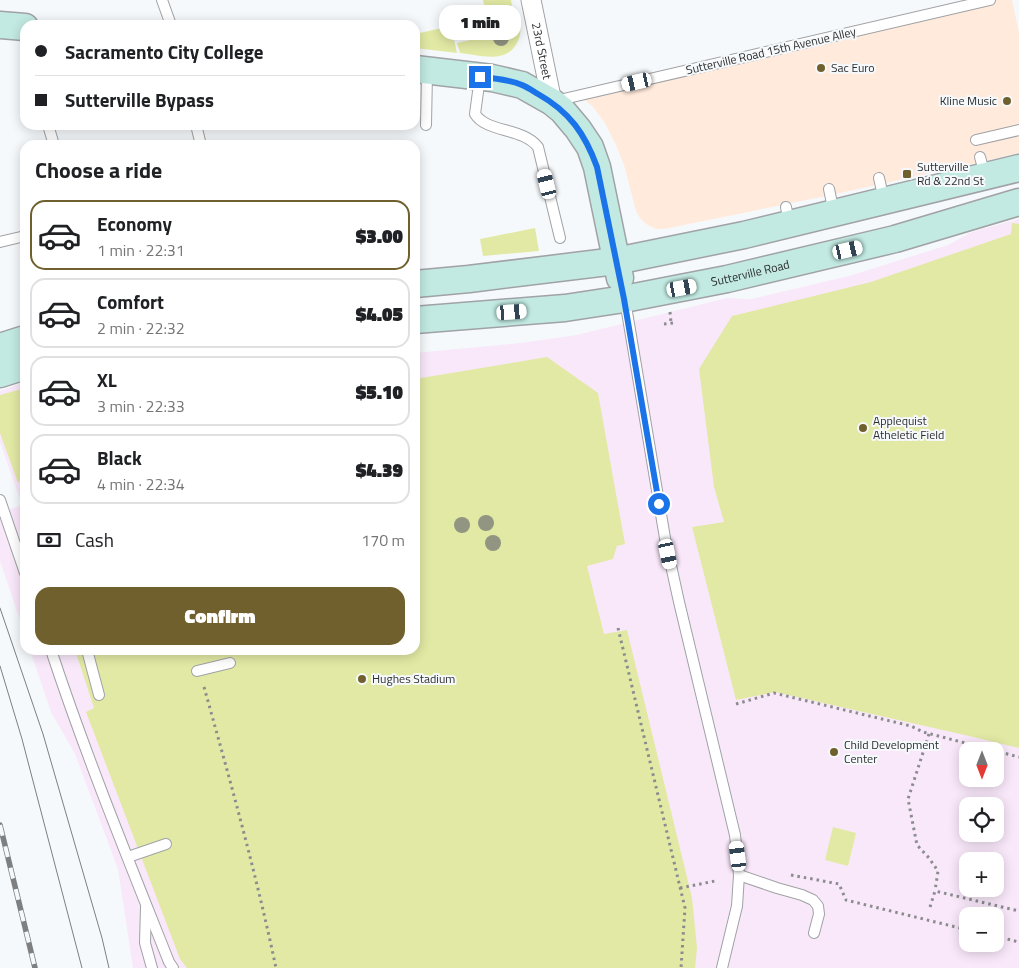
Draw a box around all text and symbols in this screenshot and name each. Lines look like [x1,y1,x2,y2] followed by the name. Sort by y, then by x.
[439,5,521,40] callout: 1 min
[460,10,500,34] text: 1 min
[527,21,557,82] street label: 23rd Street
[684,22,858,79] street label: Sutterville Road 15th Avenue Alley
[65,37,264,66] text: Sacramento City College
[831,58,875,77] place label: Sac Euro
[815,62,827,74] marker: Sac Euro
[469,66,491,88] route end
[620,71,653,93] car
[65,85,214,114] text: Sutterville Bypass
[940,91,997,110] place label: Kline Music
[1001,95,1013,107] marker: Kline Music
[35,153,162,187] text: Choose a ride
[917,157,984,190] place label: Sutterville Rd & 22nd St
[536,168,557,200] car
[901,168,913,180] marker: Sutterville Rd & 22nd St
[97,209,172,238] text: Economy
[37,213,82,258] icon: car
[356,221,403,250] text: $3.00
[97,238,185,262] text: 1 min · 22:31
[831,239,864,261] car
[709,254,791,291] street label: Sutterville Road
[665,278,698,298] car
[97,287,164,316] text: Comfort
[37,291,82,336] icon: car
[356,299,403,328] text: $4.05
[496,303,527,321] car
[97,316,185,340] text: 2 min · 22:32
[97,365,117,394] text: XL
[37,369,82,414] icon: car
[356,377,403,406] text: $5.10
[97,394,185,418] text: 3 min · 22:33
[873,411,944,444] place label: Applequist Atheletic Field
[857,422,869,434] marker: Applequist Atheletic Field
[97,443,142,472] text: Black
[37,447,82,492] icon: car
[356,455,403,484] text: $4.39
[97,472,185,496] text: 4 min · 22:34
[648,493,670,515] route start
[75,525,114,554] text: Cash
[35,526,63,554] icon: cash
[361,528,405,552] text: 170 m
[657,538,678,570] car
[35,587,405,645] button: Confirm
[372,669,455,688] place label: Hughes Stadium
[356,673,368,685] marker: Hughes Stadium
[844,735,940,768] place label: Child Development Center
[959,742,1004,788] north arrow
[959,742,1004,952] map controls
[828,746,840,758] marker: Child Development Center
[959,797,1004,842] button: locate
[728,840,747,872] car
[959,852,1004,897] button: +
[959,907,1004,952] button: −

